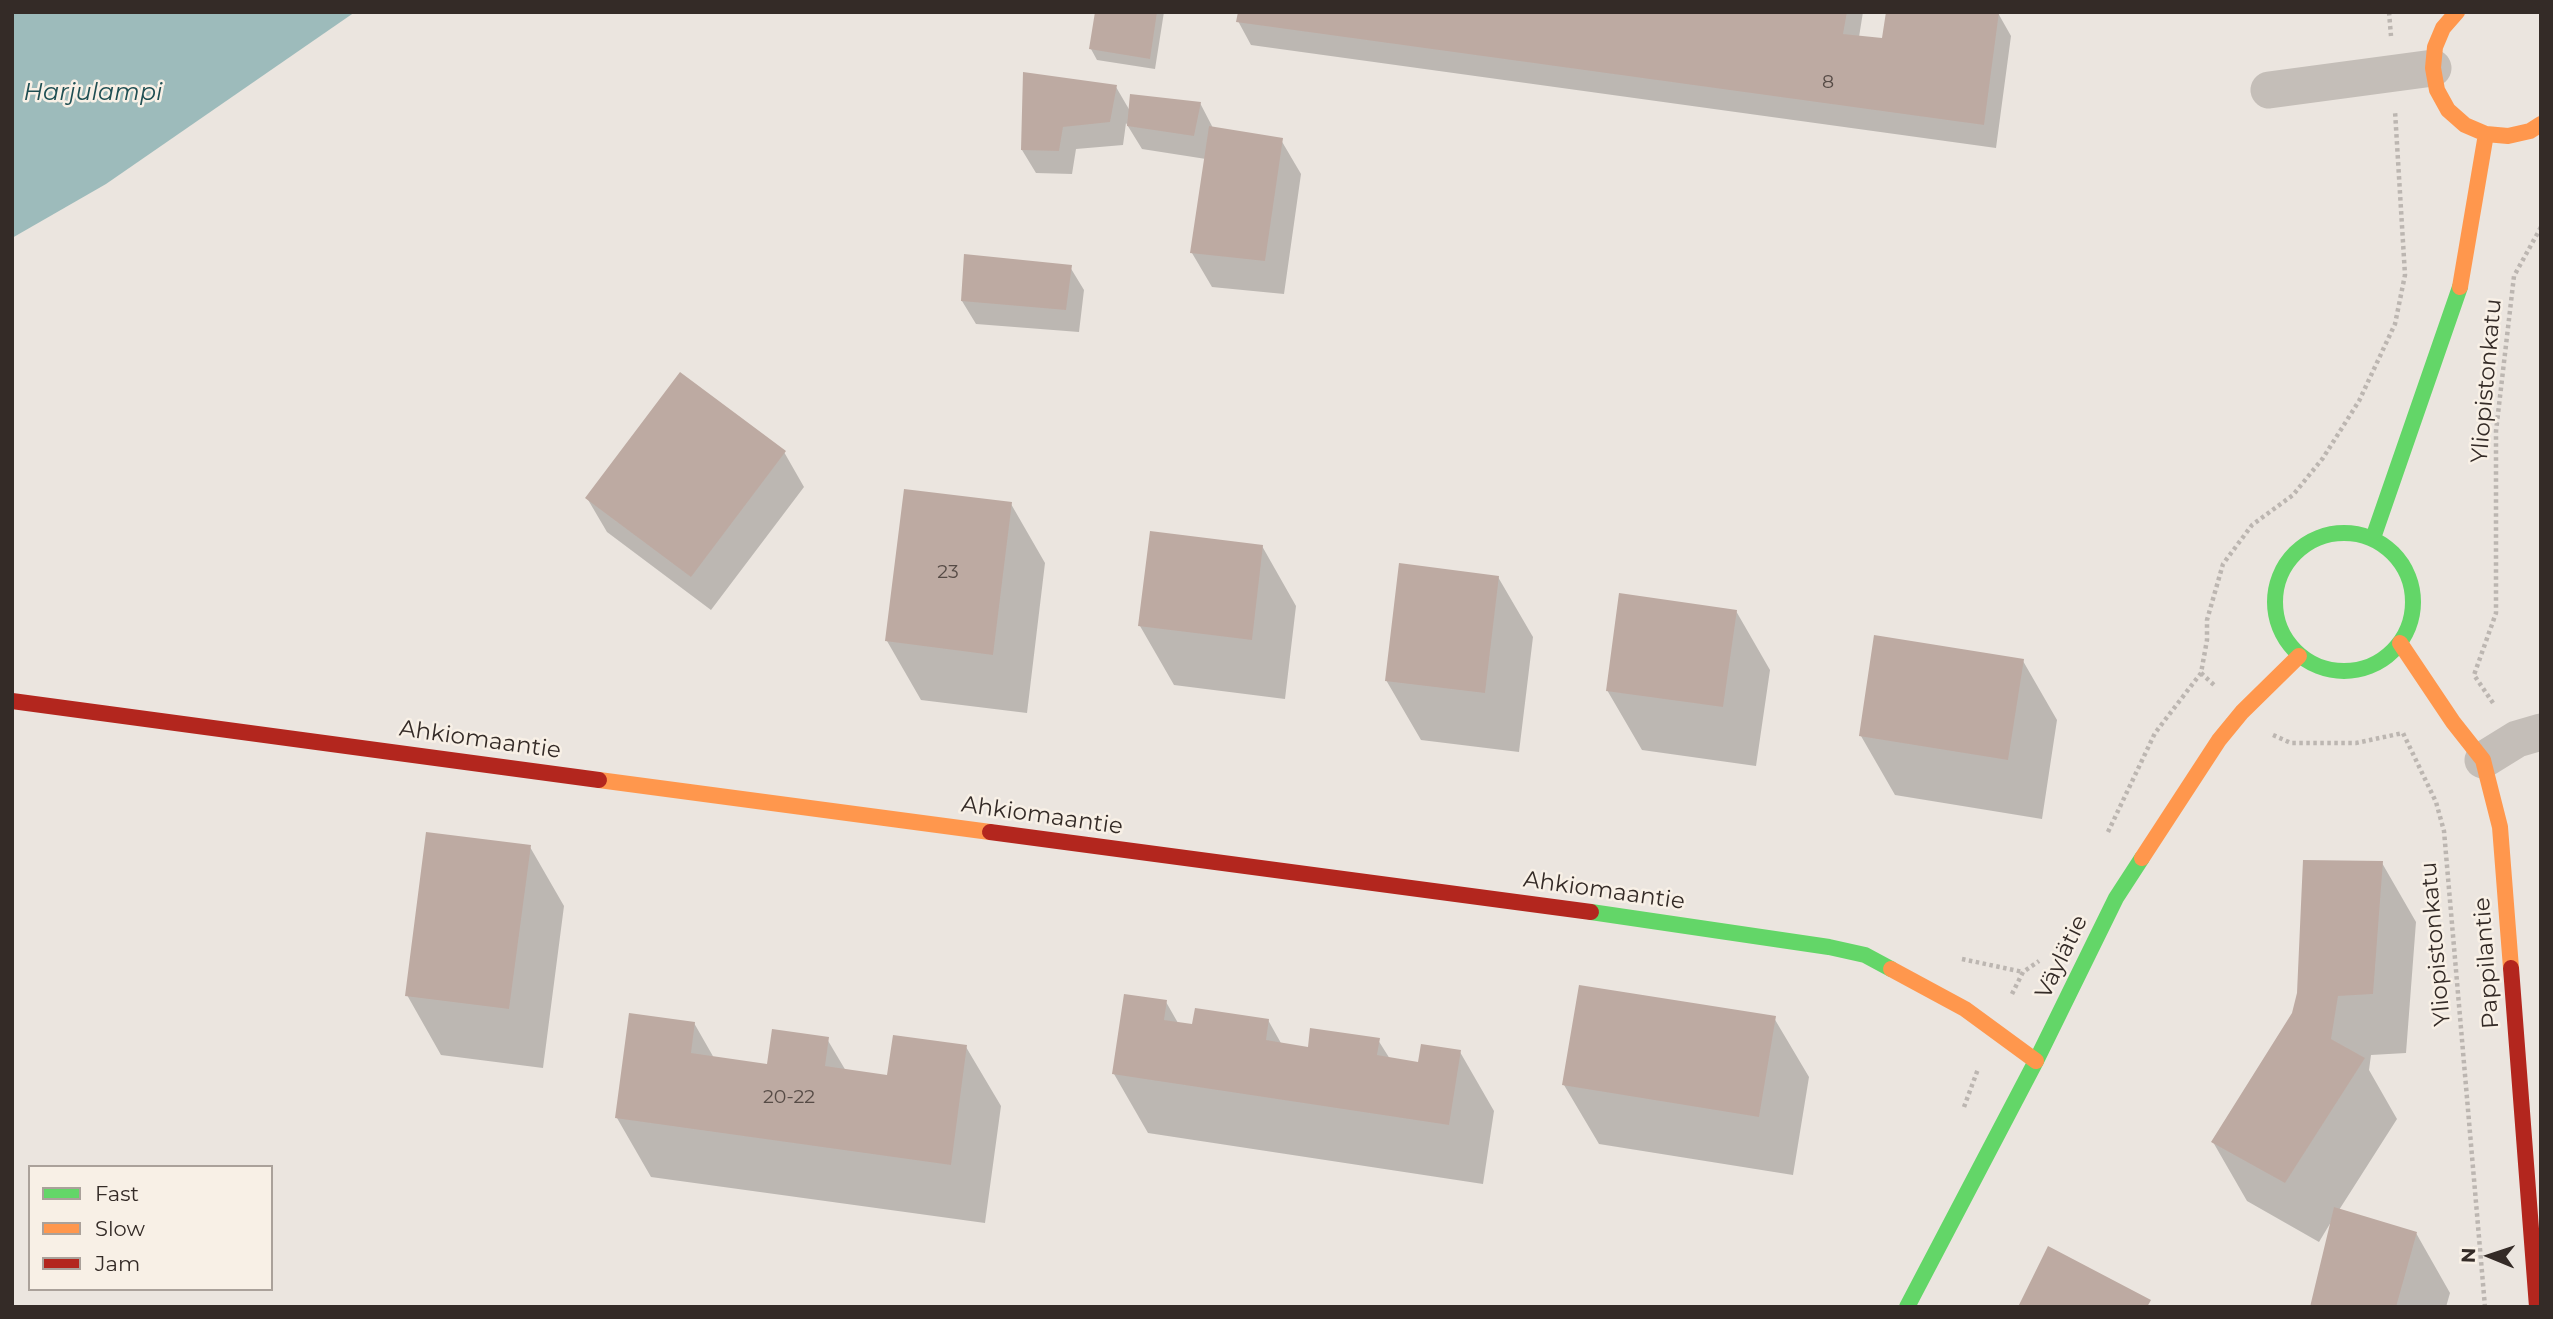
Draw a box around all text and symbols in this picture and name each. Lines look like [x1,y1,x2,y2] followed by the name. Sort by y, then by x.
[1822,71,1834,93] house number: 8
[23,79,163,107] water label: Harjulampi
[2466,298,2508,464] street label: Yliopistonkatu
[937,561,959,583] house number: 23
[397,715,563,765] street label: Ahkiomaantie
[959,791,1125,841] street label: Ahkiomaantie
[2415,861,2457,1027] street label: Yliopistonkatu
[1521,866,1687,916] street label: Ahkiomaantie
[2469,896,2505,1030] street label: Pappilantie
[2030,911,2094,1003] street label: Väylätie
[763,1086,815,1108] house number: 20-22
[28,1165,273,1291] legend
[95,1181,139,1206] text: Fast
[95,1216,145,1241] text: Slow
[2455,1221,2525,1291] north arrow
[2457,1247,2480,1263] text: N
[95,1251,140,1276] text: Jam

